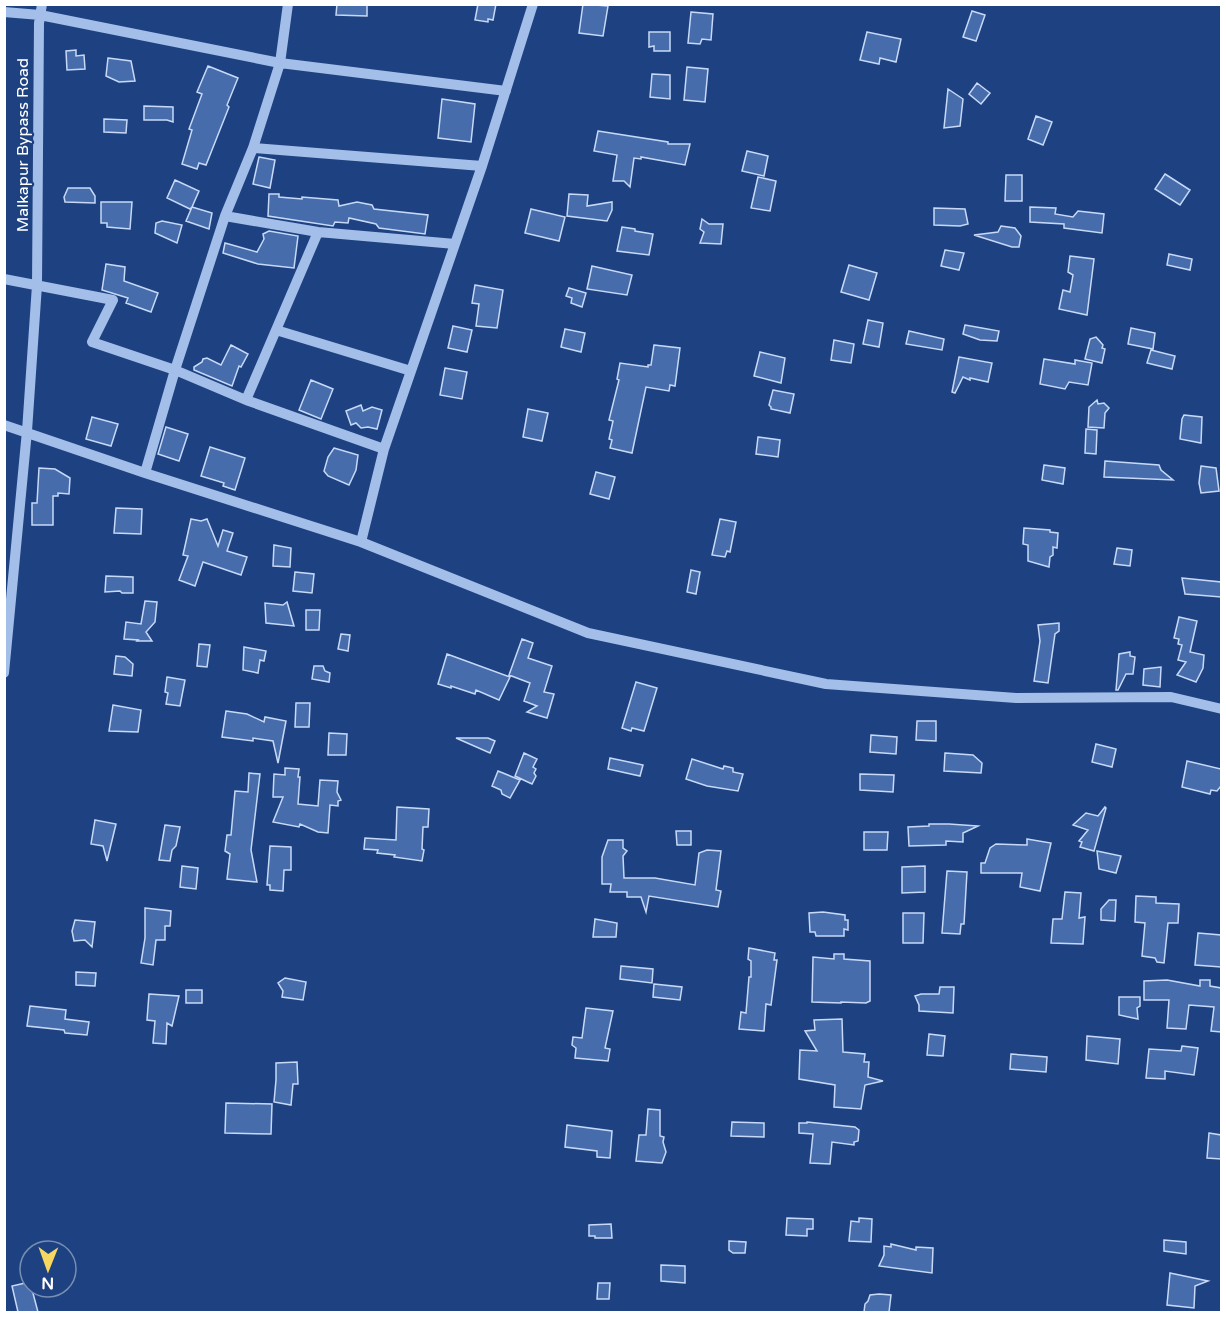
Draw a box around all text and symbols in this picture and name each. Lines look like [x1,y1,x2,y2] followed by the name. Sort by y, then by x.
[13,58,33,232] street label: Malkapur Bypass Road
[18,1239,78,1299] north arrow
[41,1273,54,1293] text: N

